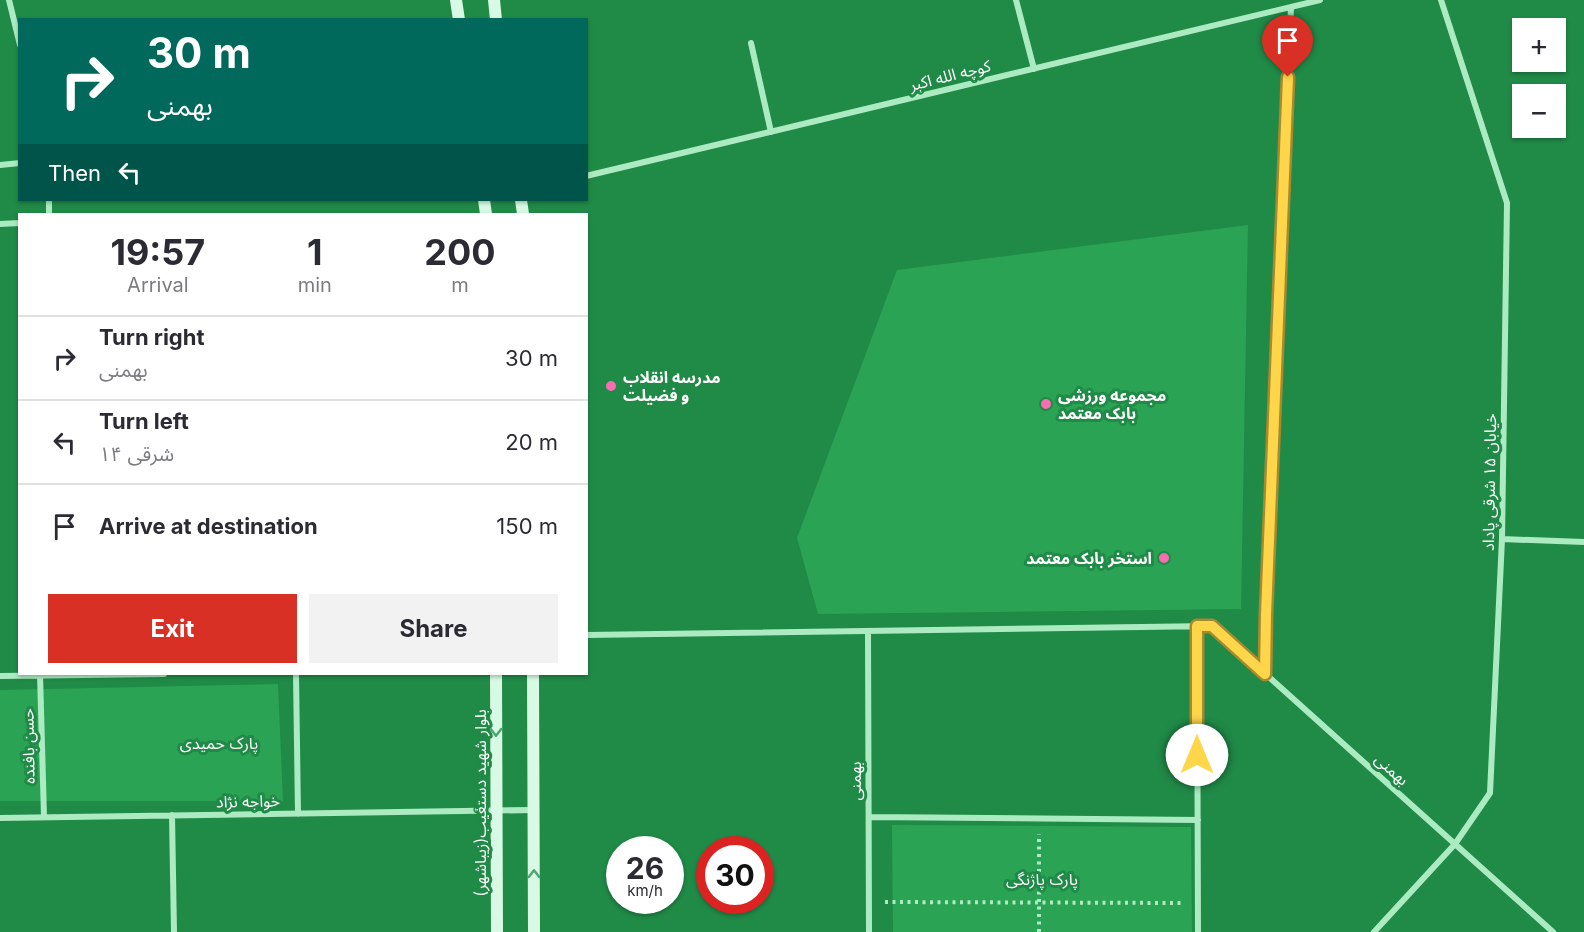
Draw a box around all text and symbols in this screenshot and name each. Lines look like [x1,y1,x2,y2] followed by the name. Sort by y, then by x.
[1262,15,1313,77] pin
[1512,18,1566,138] map controls
[1512,18,1566,72] button: +
[1271,24,1304,57] icon: arrive
[147,27,251,78] text: 30 m
[48,42,126,120] icon: right
[906,55,993,96] street label: کوچه الله اکبر
[1512,84,1566,138] button: −
[147,89,213,122] text: بهمنی
[113,156,146,189] icon: left
[48,160,101,186] text: Then
[110,230,205,274] text: 19:57
[307,230,323,274] text: 1
[424,230,496,274] text: 200
[127,273,189,297] text: Arrival
[298,273,332,297] text: min
[451,273,469,297] text: m
[99,324,205,350] text: Turn right
[48,342,81,375] icon: right
[505,345,558,371] text: 30 m
[99,358,148,382] text: بهمنی
[623,367,721,405] place label: مدرسه انقلاب و فضیلت
[604,379,618,393] marker: مدرسه انقلاب و فضیلت
[1058,385,1166,423] place label: مجموعه ورزشی بابک معتمد
[1039,397,1053,411] marker: مجموعه ورزشی بابک معتمد
[99,408,189,434] text: Turn left
[1478,413,1501,551] street label: خیابان ۱۵ شرقی پاداد
[48,426,81,459] icon: left
[505,429,558,455] text: 20 m
[99,442,174,466] text: ۱۴ شرقی
[48,510,81,543] icon: arrive
[99,513,318,539] text: Arrive at destination
[496,513,558,539] text: 150 m
[1026,548,1152,568] place label: استخر بابک معتمد
[1157,551,1171,565] marker: استخر بابک معتمد
[48,594,297,663] button: Exit
[309,594,558,663] button: Share
[17,708,39,784] street label: حسن بافنده
[470,709,490,897] street label: بلوار شهید دستغیب(زیباشهر)
[1165,723,1229,787] position arrow
[490,727,502,736] one-way arrow
[180,733,258,754] park label: پارک حمیدی
[1371,749,1413,789] street label: بهمنی
[845,762,865,800] street label: بهمنی
[216,790,280,812] street label: خواجه نژاد
[696,836,774,914] speed limit sign: 30
[626,850,664,886] text: 26
[528,869,540,878] one-way arrow
[1006,869,1078,890] park label: پارک پاژنگی
[627,881,663,900] text: km/h

